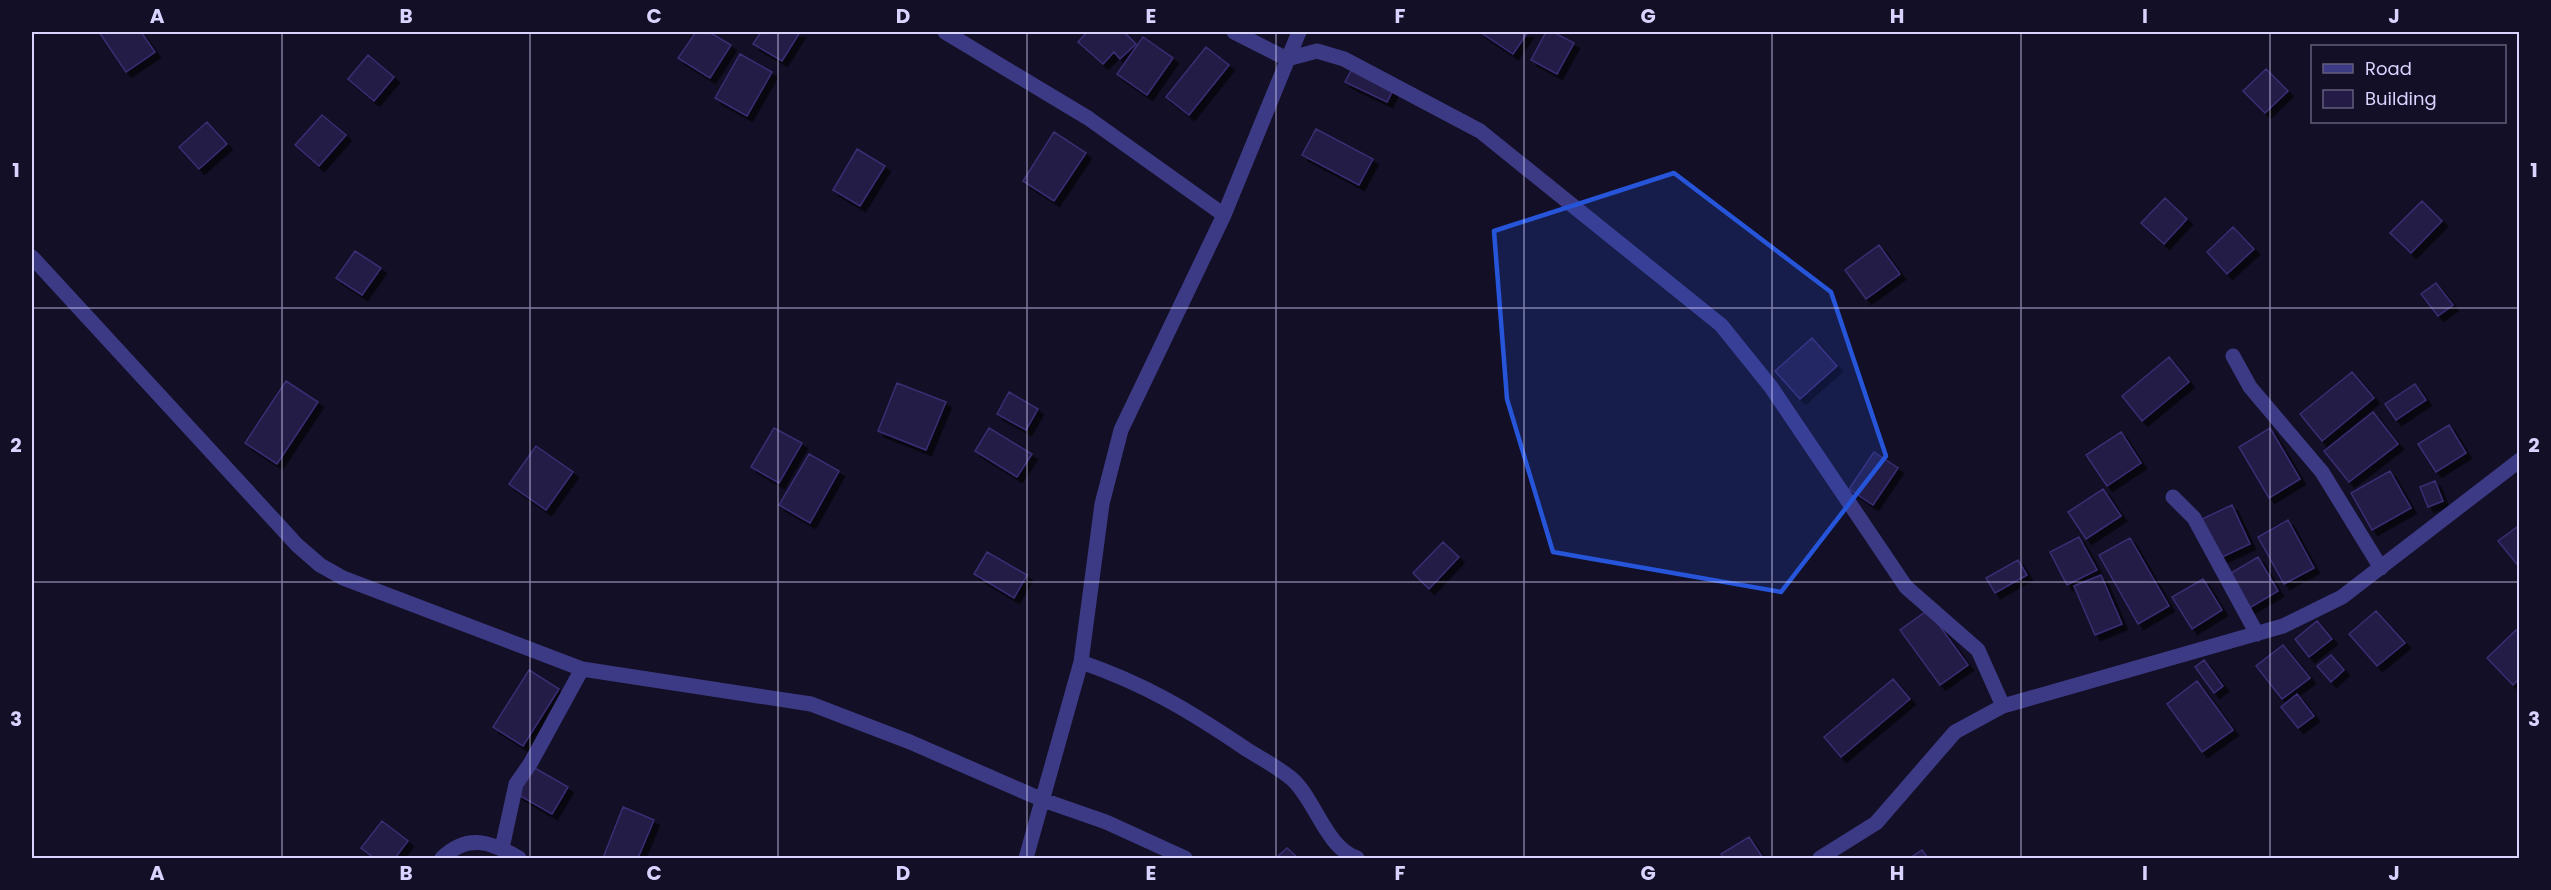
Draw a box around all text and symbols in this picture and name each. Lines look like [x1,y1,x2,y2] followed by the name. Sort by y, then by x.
[150,2,165,30] text: A
[399,2,413,30] text: B
[646,2,662,30] text: C
[896,2,910,30] text: D
[1146,2,1156,30] text: E
[1395,2,1406,30] text: F
[1640,2,1656,30] text: G
[1890,2,1904,30] text: H
[2142,2,2148,30] text: I
[2388,2,2400,30] text: J
[2311,45,2506,123] legend
[2365,56,2412,81] text: Road
[2365,86,2437,111] text: Building
[12,156,20,184] text: 1
[2530,156,2538,184] text: 1
[10,431,22,459] text: 2
[2528,431,2540,459] text: 2
[10,705,22,733] text: 3
[2528,705,2540,733] text: 3
[150,859,165,887] text: A
[399,859,413,887] text: B
[646,859,662,887] text: C
[896,859,910,887] text: D
[1146,859,1156,887] text: E
[1395,859,1406,887] text: F
[1640,859,1656,887] text: G
[1890,859,1904,887] text: H
[2142,859,2148,887] text: I
[2388,859,2400,887] text: J

